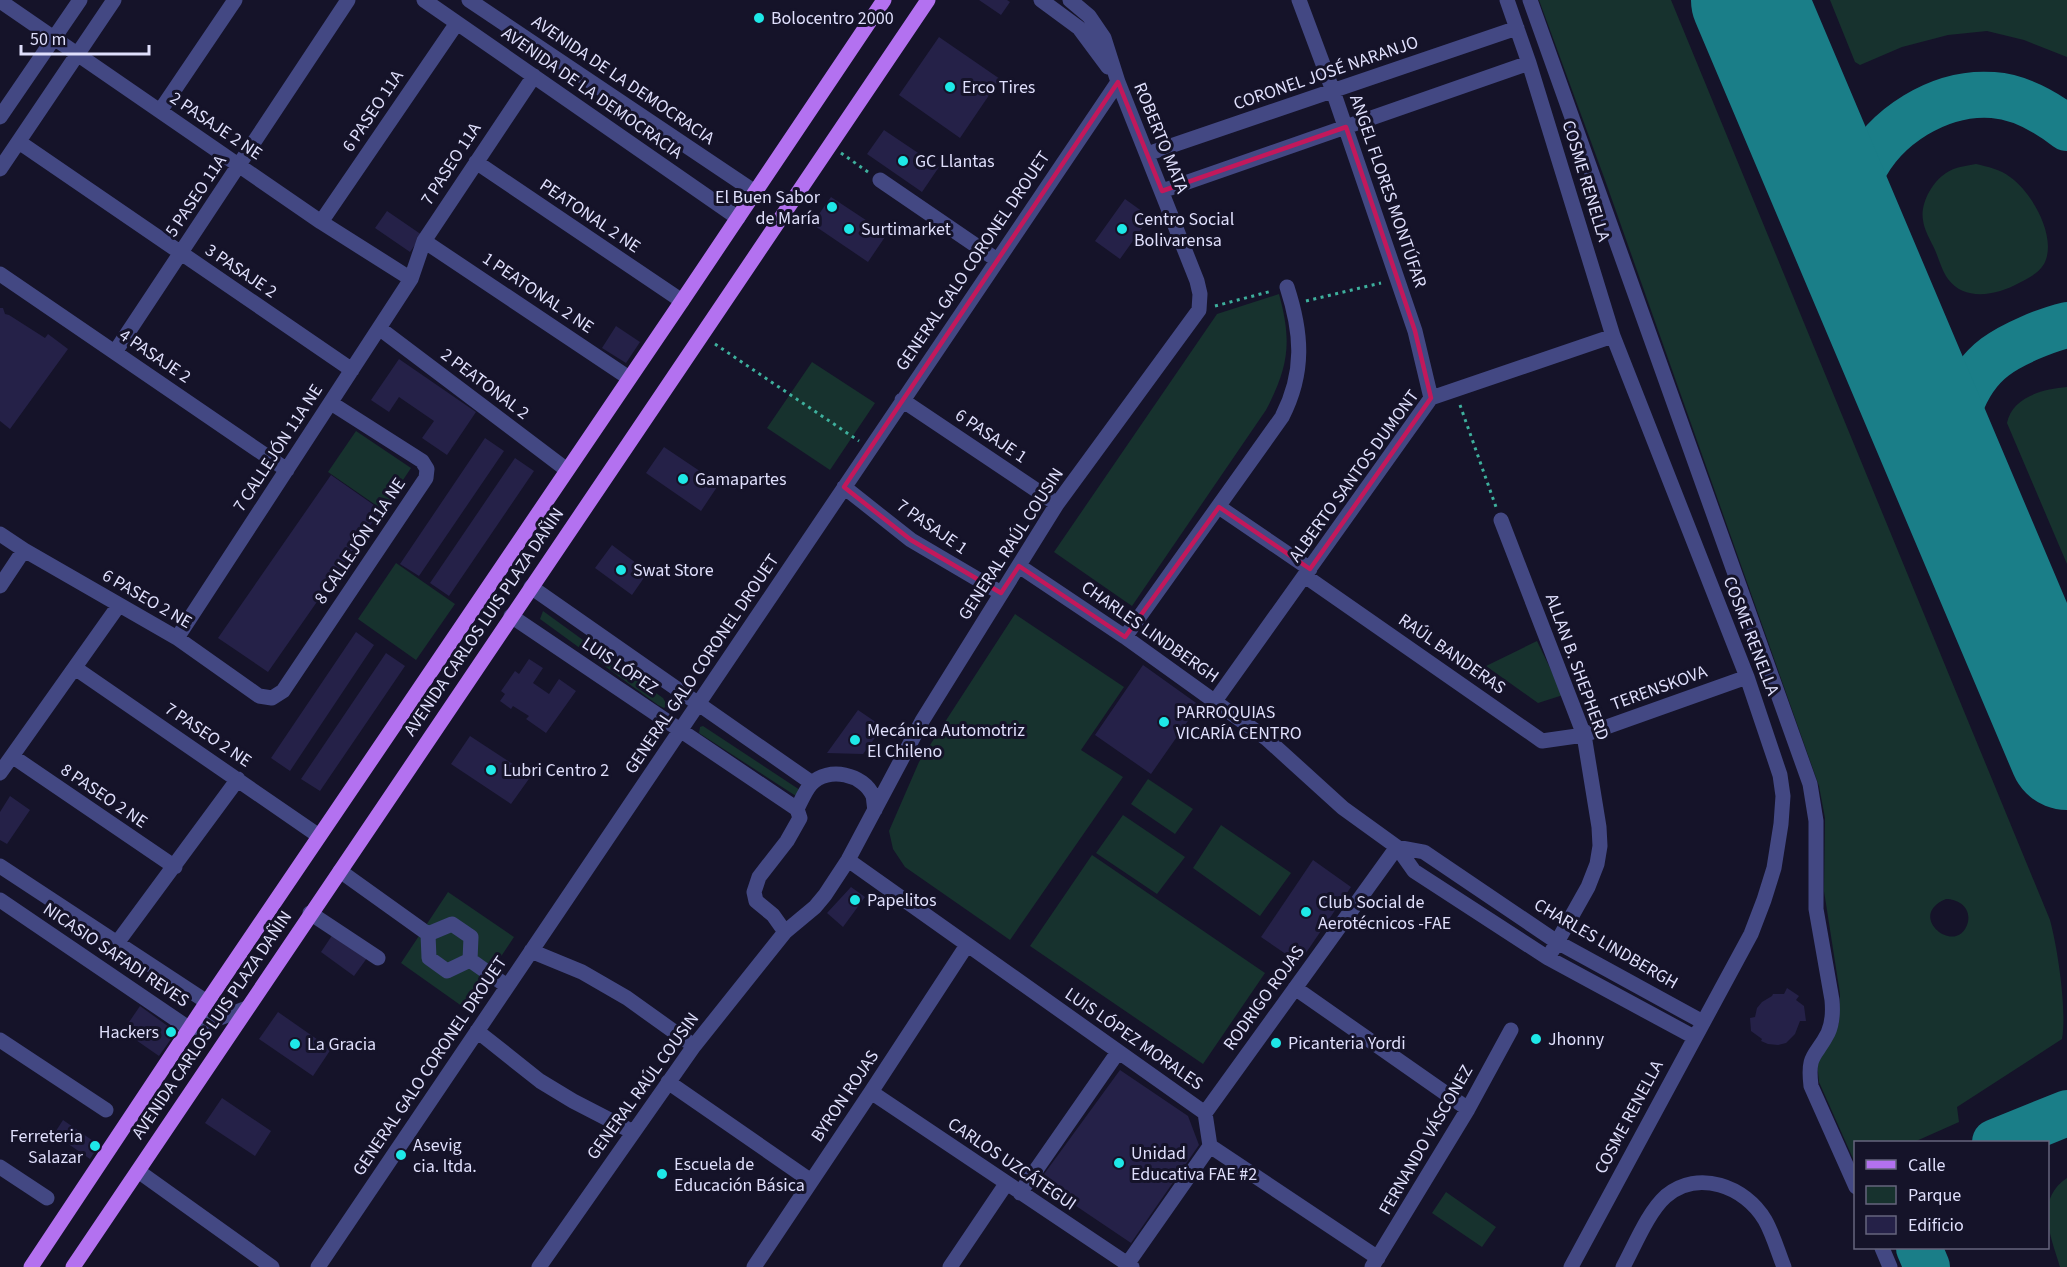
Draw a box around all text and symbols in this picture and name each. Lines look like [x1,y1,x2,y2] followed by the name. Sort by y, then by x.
[771,6,894,31] place label: Bolocentro 2000
[528,11,718,149] street label: AVENIDA DE LA DEMOCRACIA
[752,11,766,25] marker: Bolocentro 2000
[21,18,148,56] scale bar
[497,22,687,164] street label: AVENIDA DE LA DEMOCRACIA
[30,27,66,52] text: 50 m
[1230,30,1422,116] street label: CORONEL JOSÉ NARANJO
[336,65,410,157] street label: 6 PASEO 11A
[962,75,1035,100] place label: Erco Tires
[1127,79,1195,197] street label: ROBERTO MATA
[943,80,957,94] marker: Erco Tires
[165,86,267,166] street label: 2 PASAJE 2 NE
[1343,91,1433,291] street label: ANGEL FLORES MONTÚFAR
[1556,117,1616,245] street label: COSME RENELLA
[415,118,487,210] street label: 7 PASEO 11A
[890,146,1056,376] street label: GENERAL GALO CORONEL DROUET
[915,149,995,174] place label: GC Llantas
[159,150,233,242] street label: 5 PASEO 11A
[896,154,910,168] marker: GC Llantas
[534,173,646,259] street label: PEATONAL 2 NE
[715,185,821,231] place label: El Buen Sabor de María
[825,200,839,214] marker: El Buen Sabor de María
[1134,207,1234,253] place label: Centro Social Bolivarensa
[861,217,951,242] place label: Surtimarket
[842,222,856,236] marker: Surtimarket
[1115,222,1129,236] marker: Centro Social Bolivarensa
[200,238,282,304] street label: 3 PASAJE 2
[477,246,599,340] street label: 1 PEATONAL 2 NE
[114,323,196,389] street label: 4 PASAJE 2
[436,342,534,426] street label: 2 PEATONAL 2
[227,379,329,517] street label: 7 CALLEJÓN 11A NE
[1283,384,1425,567] street label: ALBERTO SANTOS DUMONT
[950,403,1032,469] street label: 6 PASAJE 1
[952,463,1070,625] street label: GENERAL RAÚL COUSIN
[695,467,787,492] place label: Gamapartes
[676,472,690,486] marker: Gamapartes
[308,473,412,609] street label: 8 CALLEJÓN 11A NE
[891,493,973,561] street label: 7 PASAJE 1
[398,503,570,741] street label: AVENIDA CARLOS LUIS PLAZA DAÑIN
[619,549,785,779] street label: GENERAL GALO CORONEL DROUET
[633,558,714,583] place label: Swat Store
[97,563,197,635] street label: 6 PASEO 2 NE
[614,563,628,577] marker: Swat Store
[1717,573,1785,699] street label: COSME RENELLA
[1076,575,1224,689] street label: CHARLES LINDBERGH
[1539,590,1615,744] street label: ALLAN B. SHEPHERD
[1393,608,1511,700] street label: RAÚL BANDERAS
[577,631,663,701] street label: LUIS LÓPEZ
[1607,659,1711,717] street label: TERENSKOVA
[160,697,256,773] street label: 7 PASEO 2 NE
[1176,700,1302,746] place label: PARROQUIAS VICARÍA CENTRO
[1157,715,1171,729] marker: PARROQUIAS VICARÍA CENTRO
[867,718,1025,764] place label: Mecánica Automotriz El Chileno
[848,733,862,747] marker: Mecánica Automotriz El Chileno
[56,758,152,834] street label: 8 PASEO 2 NE
[503,758,609,783] place label: Lubri Centro 2
[484,763,498,777] marker: Lubri Centro 2
[867,888,937,913] place label: Papelitos
[1318,890,1451,936] place label: Club Social de Aerotécnicos -FAE
[1529,892,1683,996] street label: CHARLES LINDBERGH
[848,893,862,907] marker: Papelitos
[38,897,194,1013] street label: NICASIO SAFADI REVES
[1299,905,1313,919] marker: Club Social de Aerotécnicos -FAE
[126,906,298,1144] street label: AVENIDA CARLOS LUIS PLAZA DAÑIN
[1217,940,1311,1056] street label: RODRIGO ROJAS
[347,951,513,1181] street label: GENERAL GALO CORONEL DROUET
[1060,982,1208,1096] street label: LUIS LÓPEZ MORALES
[581,1007,705,1165] street label: GENERAL RAÚL COUSIN
[99,1020,159,1045] place label: Hackers
[164,1025,178,1039] marker: Hackers
[1548,1027,1605,1052] place label: Jhonny
[1288,1031,1406,1056] place label: Picanteria Yordi
[307,1032,376,1057] place label: La Gracia
[1529,1032,1543,1046] marker: Jhonny
[1269,1036,1283,1050] marker: Picanteria Yordi
[288,1037,302,1051] marker: La Gracia
[805,1045,885,1147] street label: BYRON ROJAS
[1588,1055,1670,1178] street label: COSME RENELLA
[1373,1060,1479,1220] street label: FERNANDO VÁSCONEZ
[943,1112,1081,1216] street label: CARLOS UZCÁTEGUI
[10,1124,84,1170] place label: Ferreteria Salazar
[413,1133,477,1179] place label: Asevig cia. ltda.
[88,1139,102,1153] marker: Ferreteria Salazar
[1131,1141,1257,1187] place label: Unidad Educativa FAE #2
[1854,1141,2049,1249] legend
[394,1148,408,1162] marker: Asevig cia. ltda.
[674,1152,805,1198] place label: Escuela de Educación Básica
[1908,1153,1946,1178] text: Calle
[1112,1156,1126,1170] marker: Unidad Educativa FAE #2
[655,1167,669,1181] marker: Escuela de Educación Básica
[1908,1183,1961,1208] text: Parque
[1908,1213,1964,1238] text: Edificio

